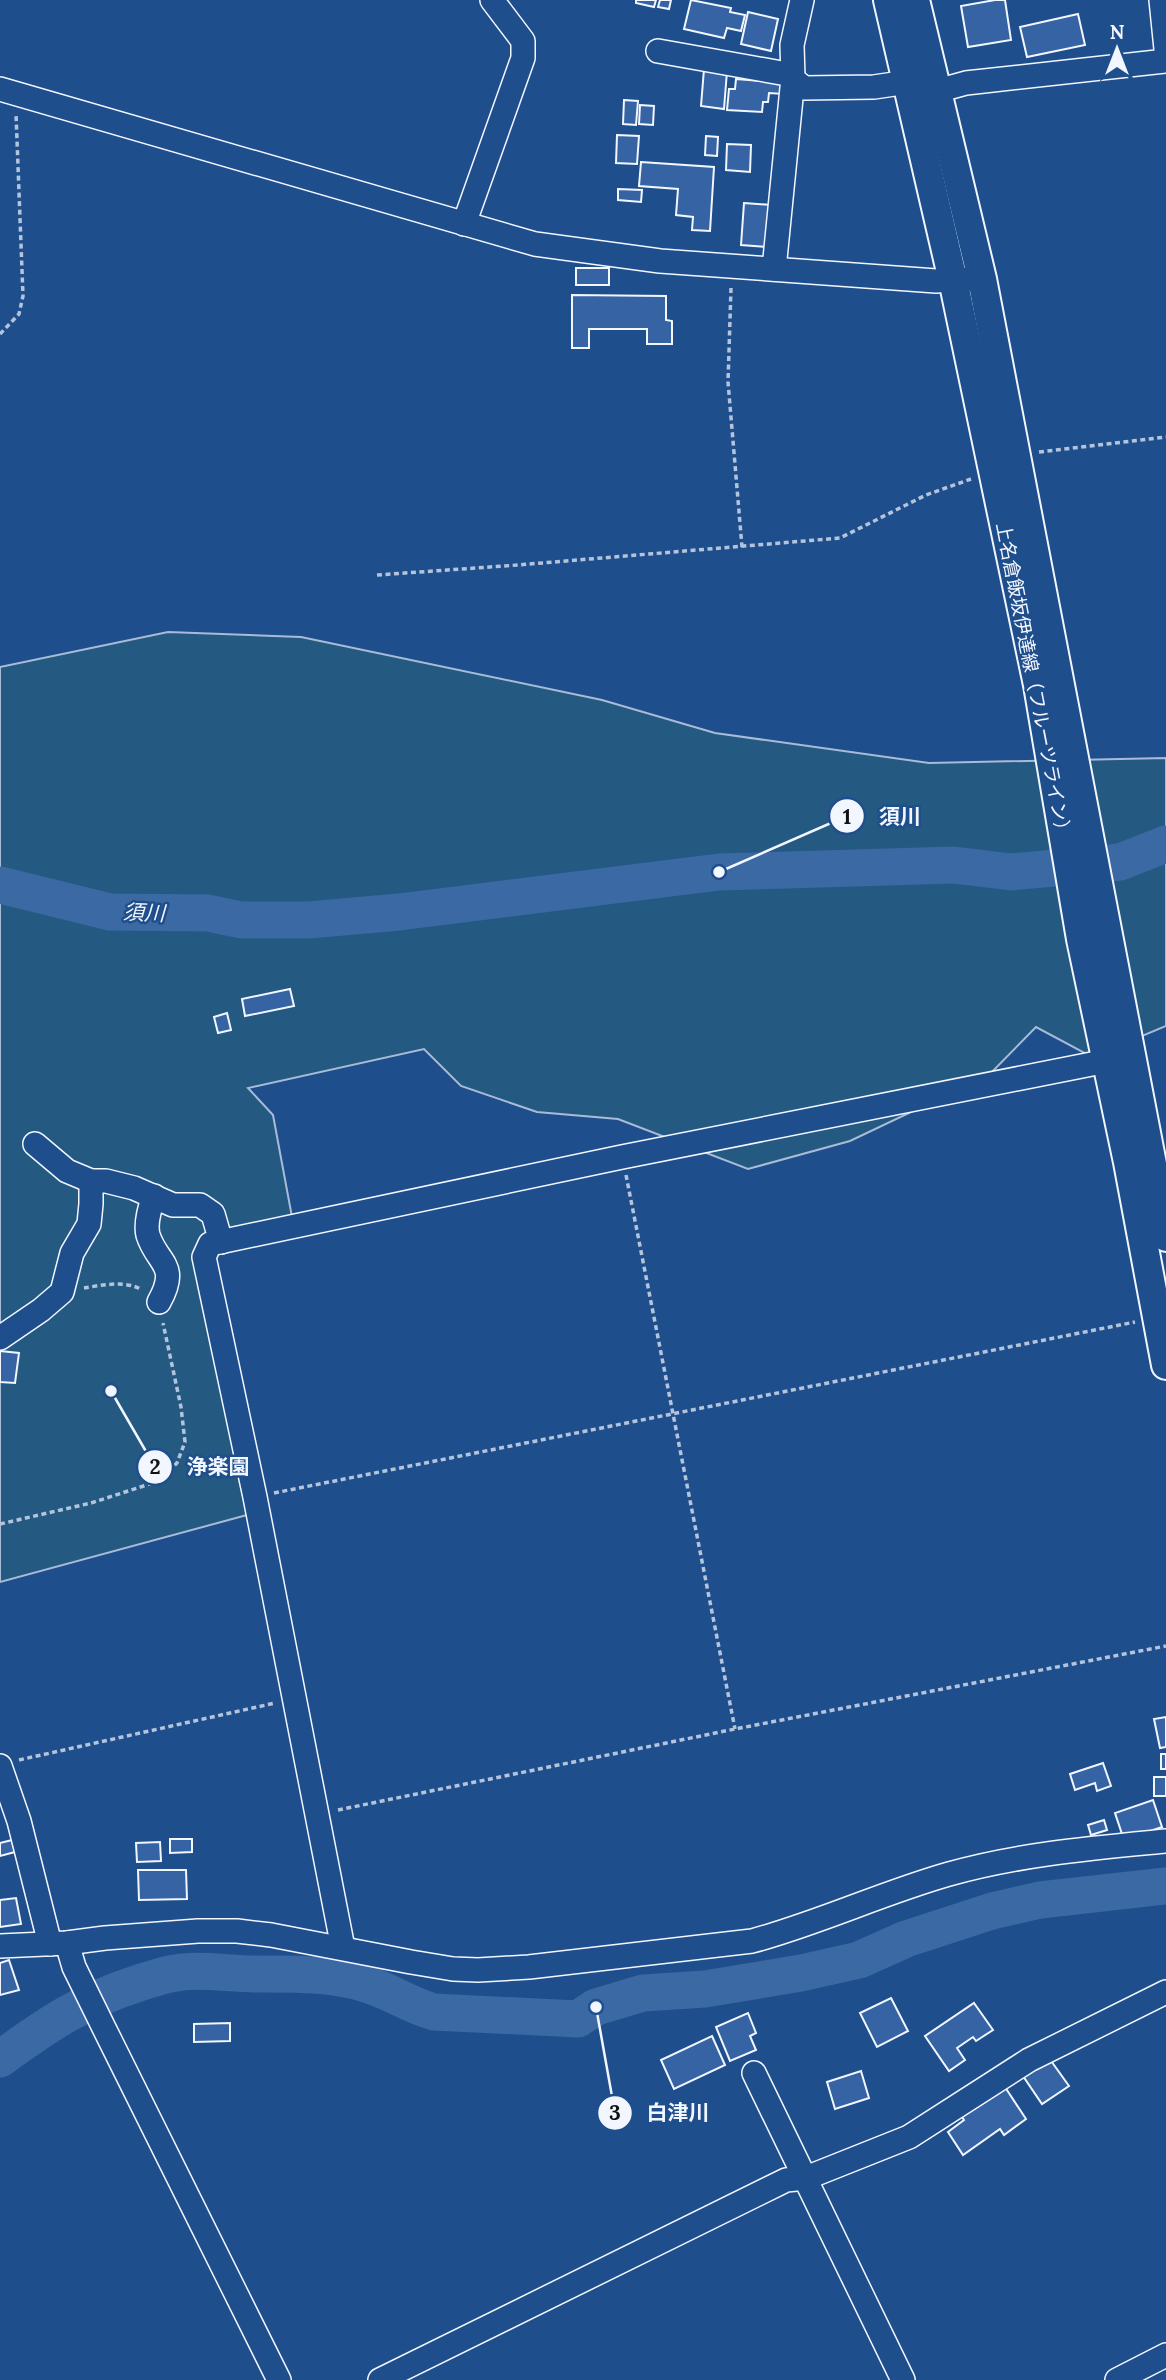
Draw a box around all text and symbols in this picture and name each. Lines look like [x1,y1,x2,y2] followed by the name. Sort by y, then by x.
[1082,14,1152,84] north arrow
[1110,20,1125,44] text: N
[991,520,1077,842] street label: 上名倉飯坂伊達線（フルーツライン）
[830,795,935,837] callout: 須川
[843,803,851,830] text: 1
[879,803,921,830] text: 須川
[123,898,167,927] water label: 須川
[137,1446,263,1488] callout: 浄楽園
[149,1453,161,1480] text: 2
[187,1453,250,1480] text: 浄楽園
[598,2092,724,2134] callout: 白津川
[609,2099,621,2126] text: 3
[647,2099,710,2126] text: 白津川

